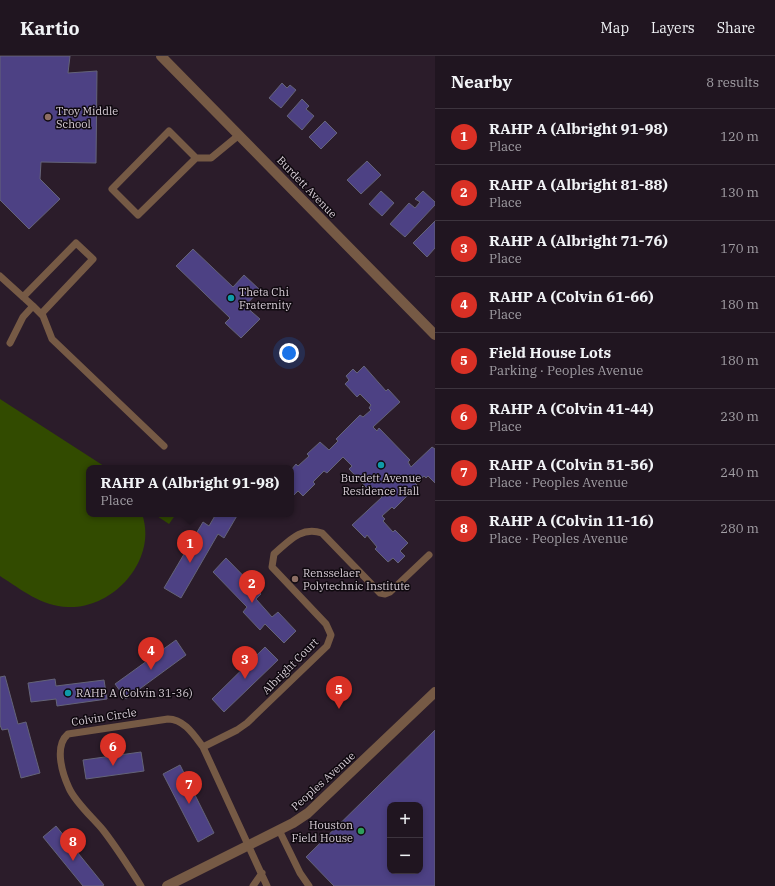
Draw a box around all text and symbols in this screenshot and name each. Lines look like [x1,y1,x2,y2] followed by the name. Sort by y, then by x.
[20,16,80,40] text: Kartio
[601,19,629,37] text: Map
[651,19,695,37] text: Layers
[717,19,755,37] text: Share
[451,71,512,93] text: Nearby
[706,74,759,91] text: 8 results
[56,104,118,131] place label: Troy Middle School
[43,112,53,122] marker: Troy Middle School
[489,119,668,138] text: RAHP A (Albright 91-98)
[460,128,468,145] text: 1
[720,128,759,145] text: 120 m
[489,138,522,155] text: Place
[274,153,340,221] street label: Burdett Avenue
[489,175,668,194] text: RAHP A (Albright 81-88)
[460,184,468,201] text: 2
[720,184,759,201] text: 130 m
[489,194,522,211] text: Place
[489,231,668,250] text: RAHP A (Albright 71-76)
[460,240,468,257] text: 3
[720,240,759,257] text: 170 m
[489,250,522,267] text: Place
[239,285,291,312] place label: Theta Chi Fraternity
[489,287,653,306] text: RAHP A (Colvin 61-66)
[226,293,236,303] marker: Theta Chi Fraternity
[460,296,468,313] text: 4
[720,296,759,313] text: 180 m
[489,306,522,323] text: Place
[279,343,299,363] your location
[489,343,611,362] text: Field House Lots
[460,352,468,369] text: 5
[720,352,759,369] text: 180 m
[489,362,643,379] text: Parking · Peoples Avenue
[489,399,653,418] text: RAHP A (Colvin 41-44)
[460,408,468,425] text: 6
[720,408,759,425] text: 230 m
[489,418,522,435] text: Place
[489,455,653,474] text: RAHP A (Colvin 51-56)
[376,460,386,470] marker: Burdett Avenue Residence Hall
[460,464,468,481] text: 7
[720,464,759,481] text: 240 m
[86,465,294,517] popup
[341,471,421,498] place label: Burdett Avenue Residence Hall
[101,473,279,492] text: RAHP A (Albright 91-98)
[489,474,628,491] text: Place · Peoples Avenue
[101,492,133,509] text: Place
[489,511,653,530] text: RAHP A (Colvin 11-16)
[460,520,468,537] text: 8
[720,520,759,537] text: 280 m
[177,530,203,563] pin: 1
[489,530,628,547] text: Place · Peoples Avenue
[303,566,410,593] place label: Rensselaer Polytechnic Institute
[239,570,265,603] pin: 2
[290,574,300,584] marker: Rensselaer Polytechnic Institute
[259,635,321,697] street label: Albright Court
[138,637,164,670] pin: 4
[232,646,258,679] pin: 3
[326,676,352,709] pin: 5
[76,686,193,700] place label: RAHP A (Colvin 31-36)
[63,688,73,698] marker: RAHP A (Colvin 31-36)
[70,705,138,729] street label: Colvin Circle
[100,733,126,766] pin: 6
[288,749,358,813] street label: Peoples Avenue
[176,771,202,804] pin: 7
[387,802,423,874] map controls
[387,802,423,838] button: +
[292,818,353,845] place label: Houston Field House
[356,826,366,836] marker: Houston Field House
[60,828,86,861] pin: 8
[387,838,423,874] button: −

